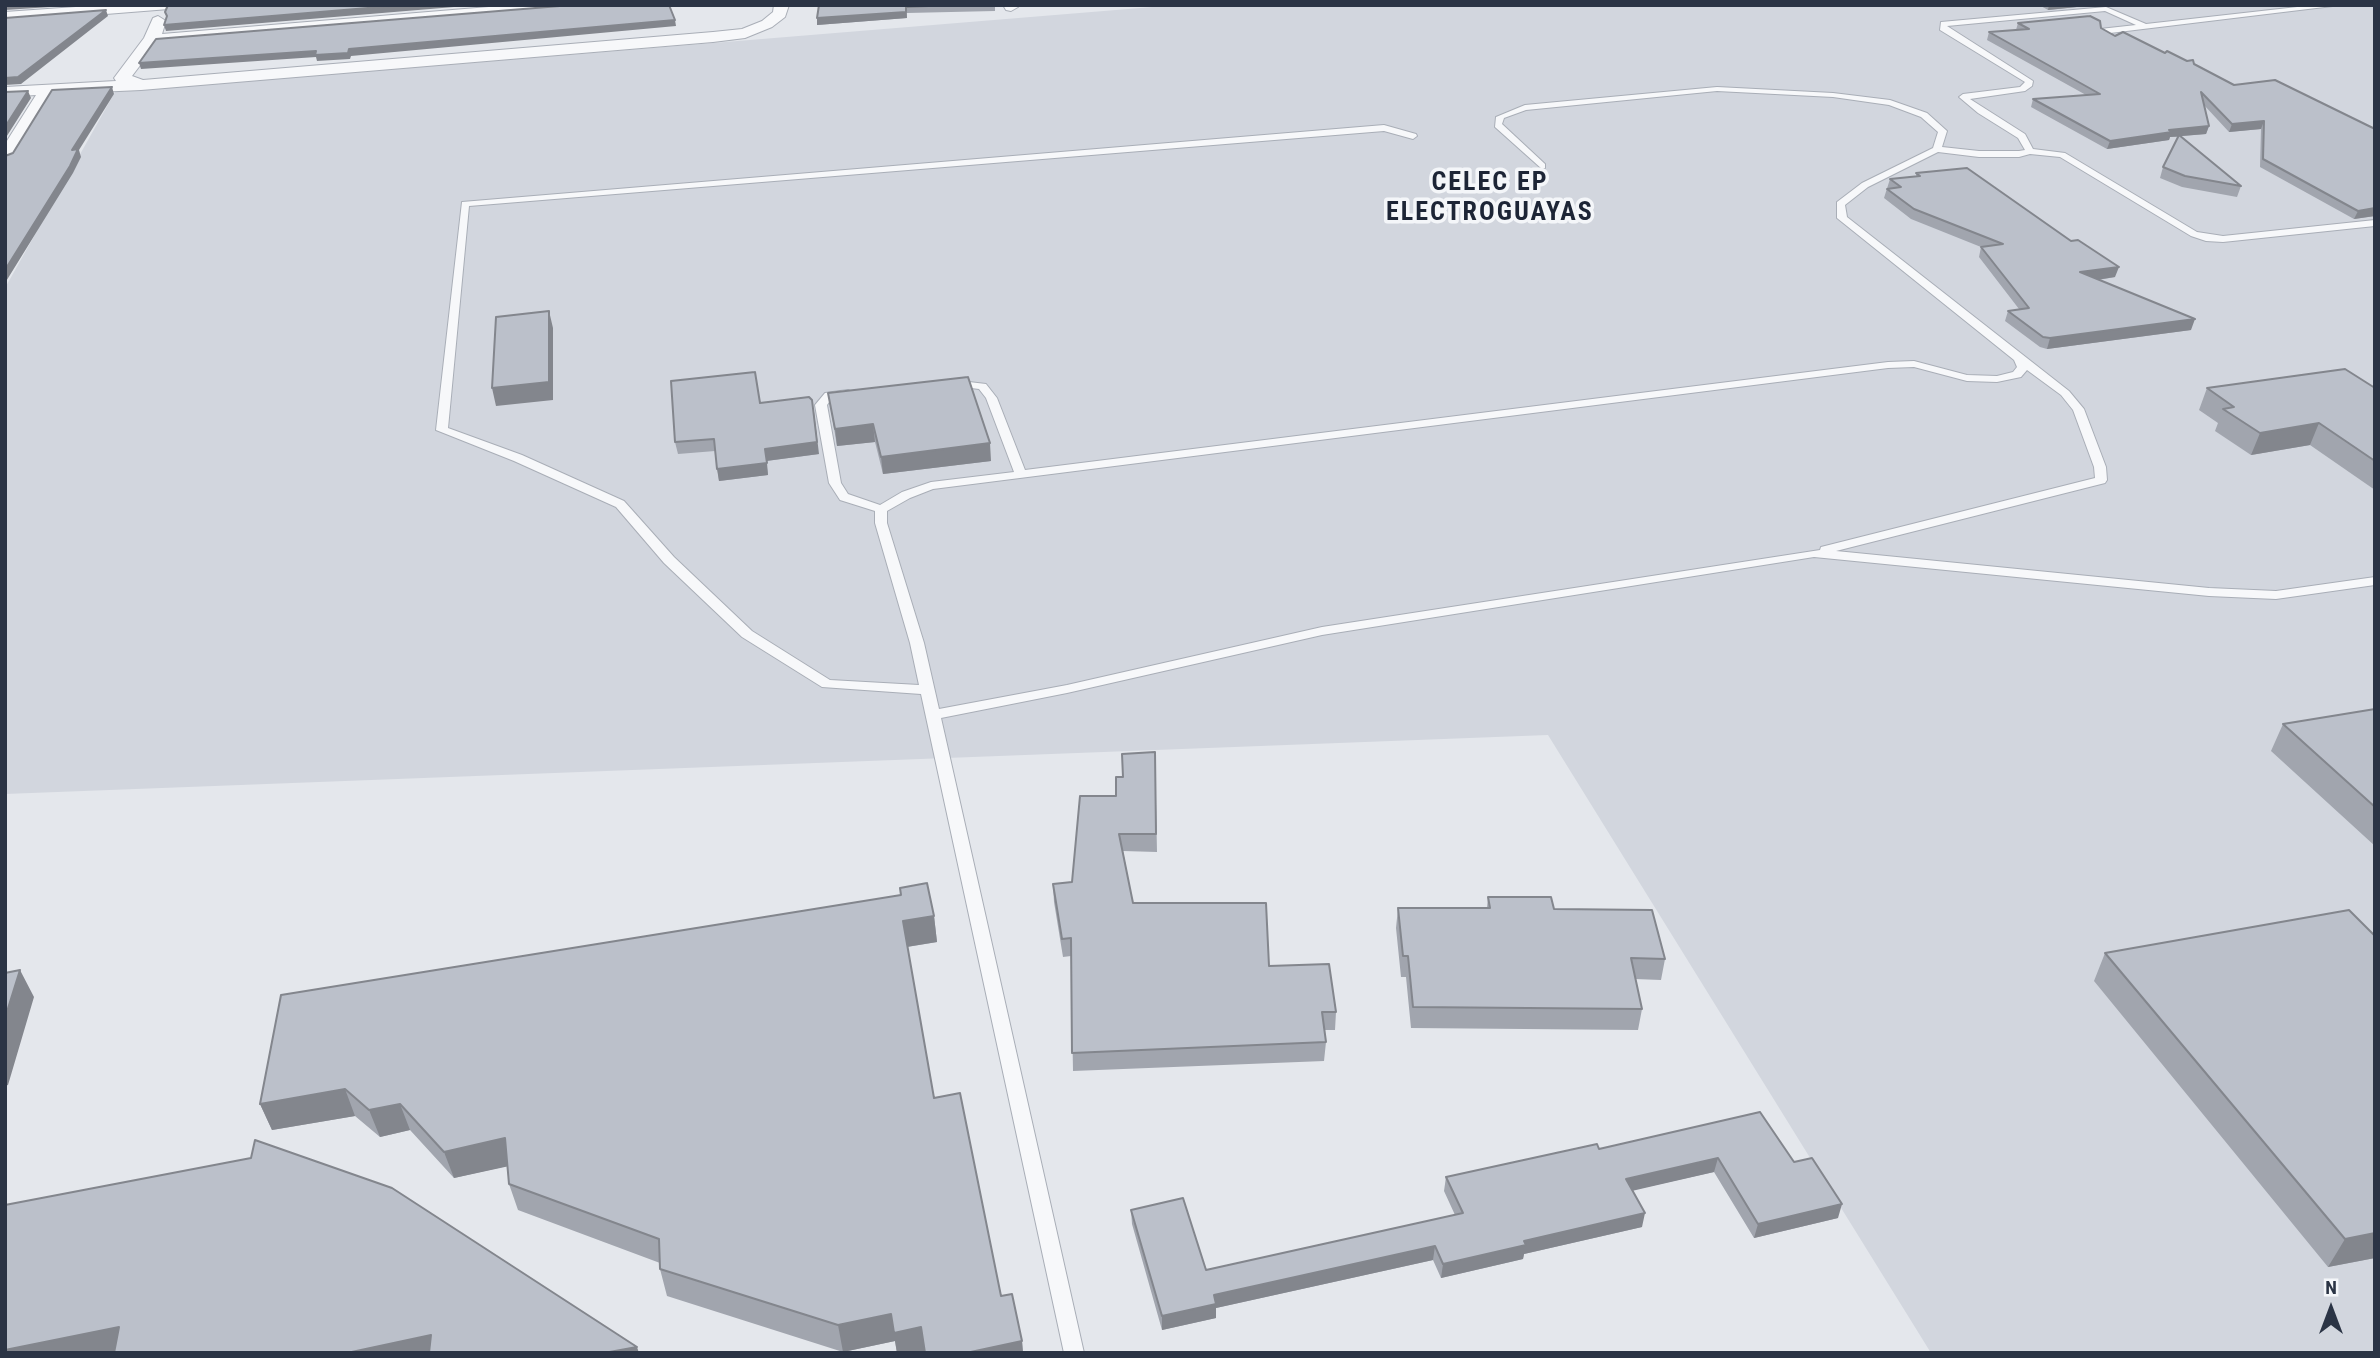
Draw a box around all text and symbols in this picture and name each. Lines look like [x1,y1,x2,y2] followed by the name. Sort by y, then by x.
[1388,167,1592,228] district label: CELEC EP ELECTROGUAYAS
[2296,1274,2366,1344] north arrow
[2325,1276,2337,1299] text: N

